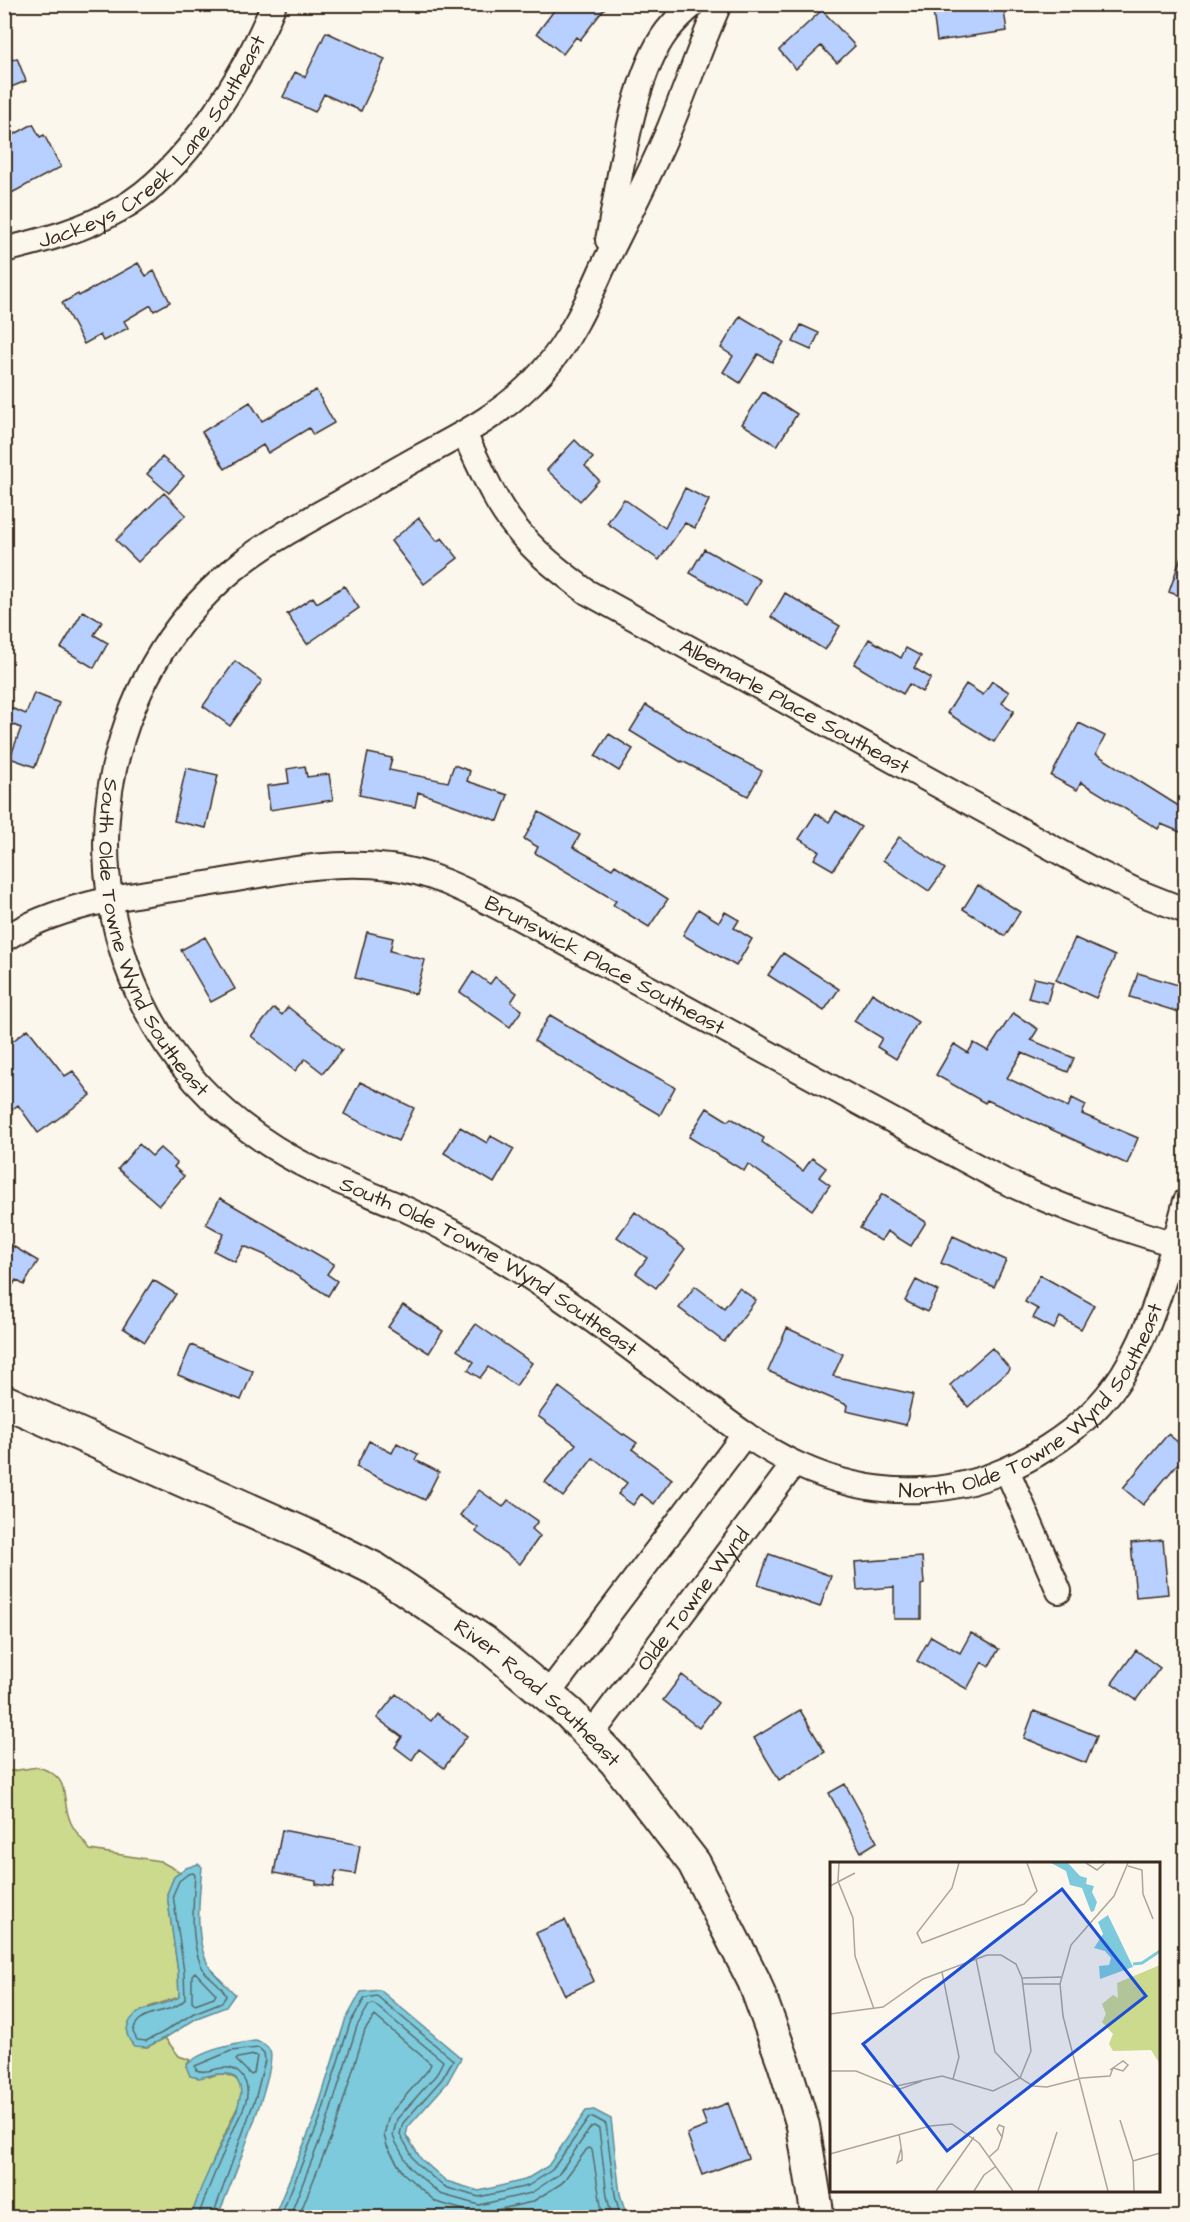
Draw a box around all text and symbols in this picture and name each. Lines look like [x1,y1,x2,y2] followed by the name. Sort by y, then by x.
[35,30,273,255] street label: Jackeys Creek Lane Southeast
[675,632,915,782] street label: Albemarle Place Southeast
[91,776,216,1104] street label: South Olde Towne Wynd Southeast
[480,888,731,1042] street label: Brunswick Place Southeast
[335,1169,644,1364] street label: South Olde Towne Wynd Southeast
[898,1299,1170,1505] street label: North Olde Towne Wynd Southeast
[630,1521,757,1677] street label: Olde Towne Wynd
[448,1612,627,1774] street label: River Road Southeast
[830,1862,1160,2192] inset map

